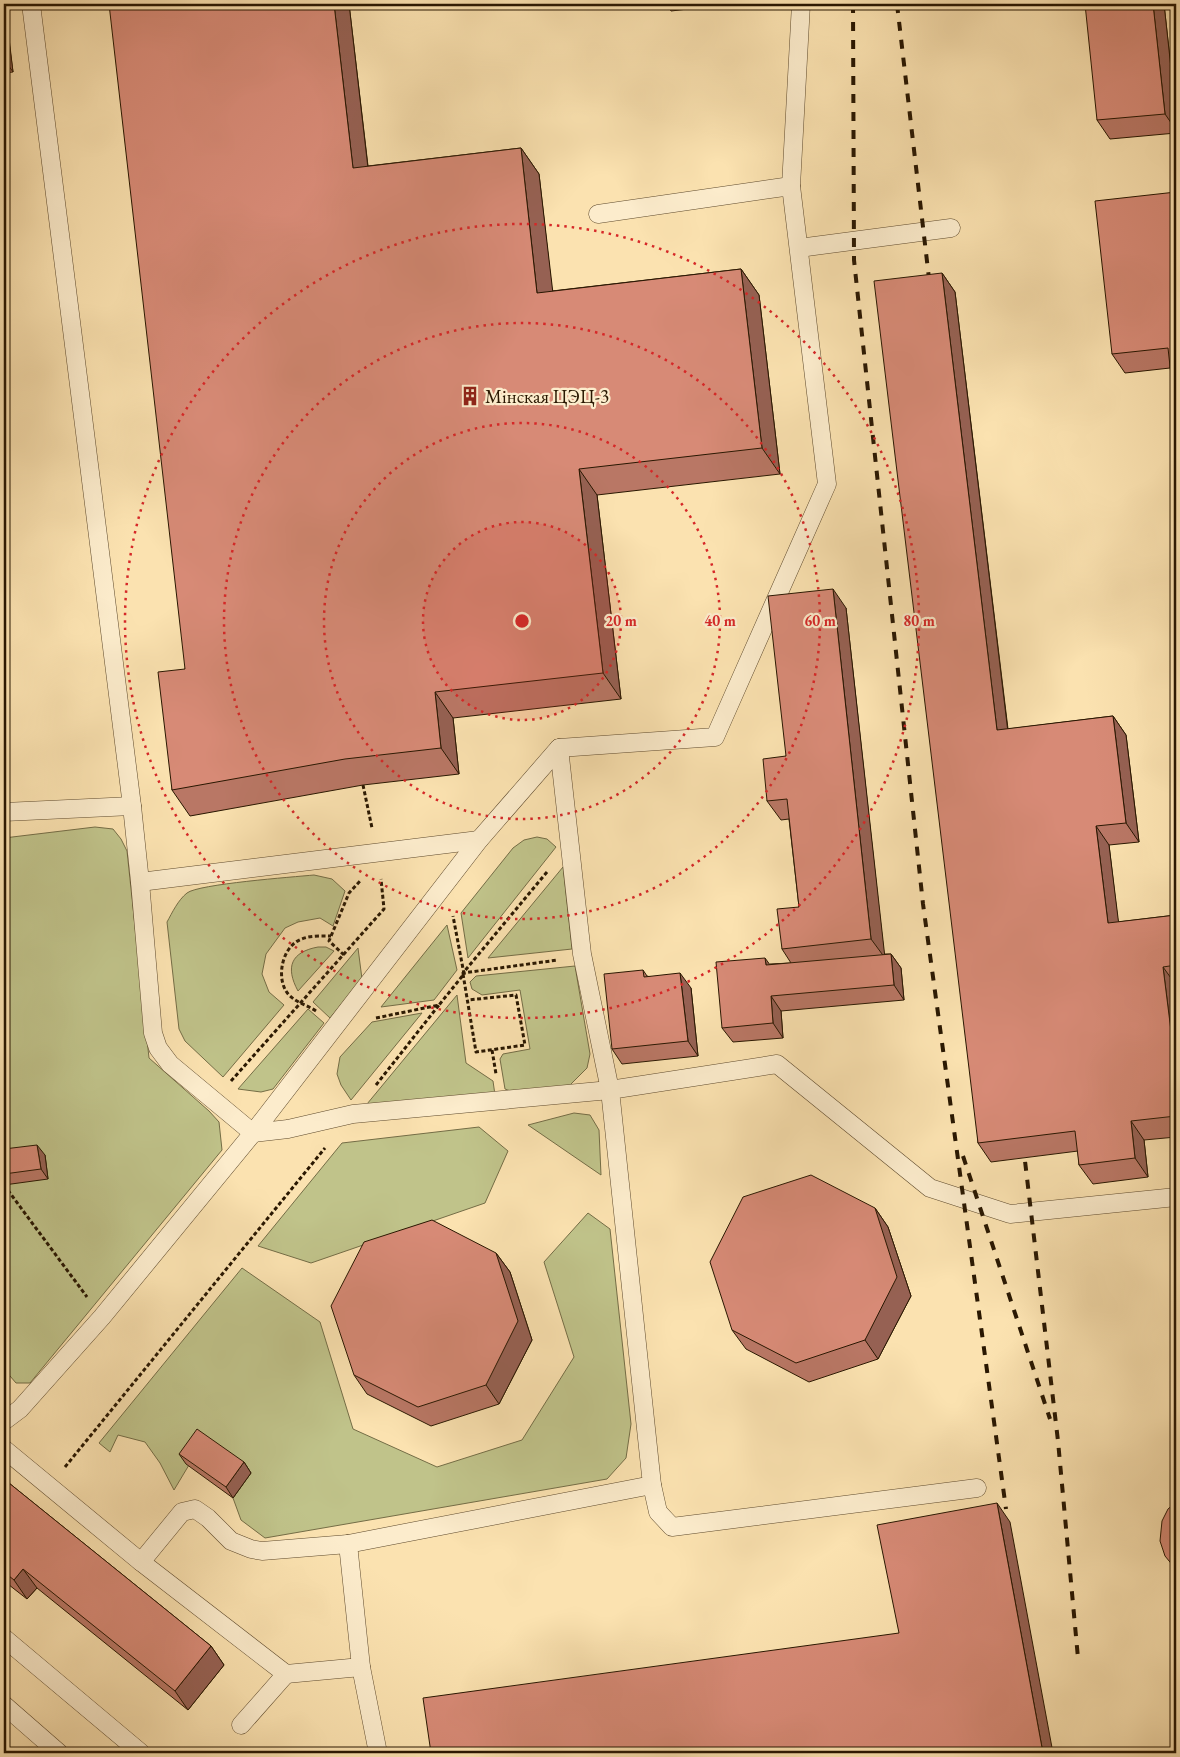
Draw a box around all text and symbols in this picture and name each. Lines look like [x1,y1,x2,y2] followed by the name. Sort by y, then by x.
[485,384,609,409] place label: Мінская ЦЭЦ-3
[459,385,481,407] building icon: Мінская ЦЭЦ-3
[605,611,637,630] text: 20 m
[704,611,736,630] text: 40 m
[804,611,836,630] text: 60 m
[903,611,935,630] text: 80 m
[513,612,531,630] centre of rings

